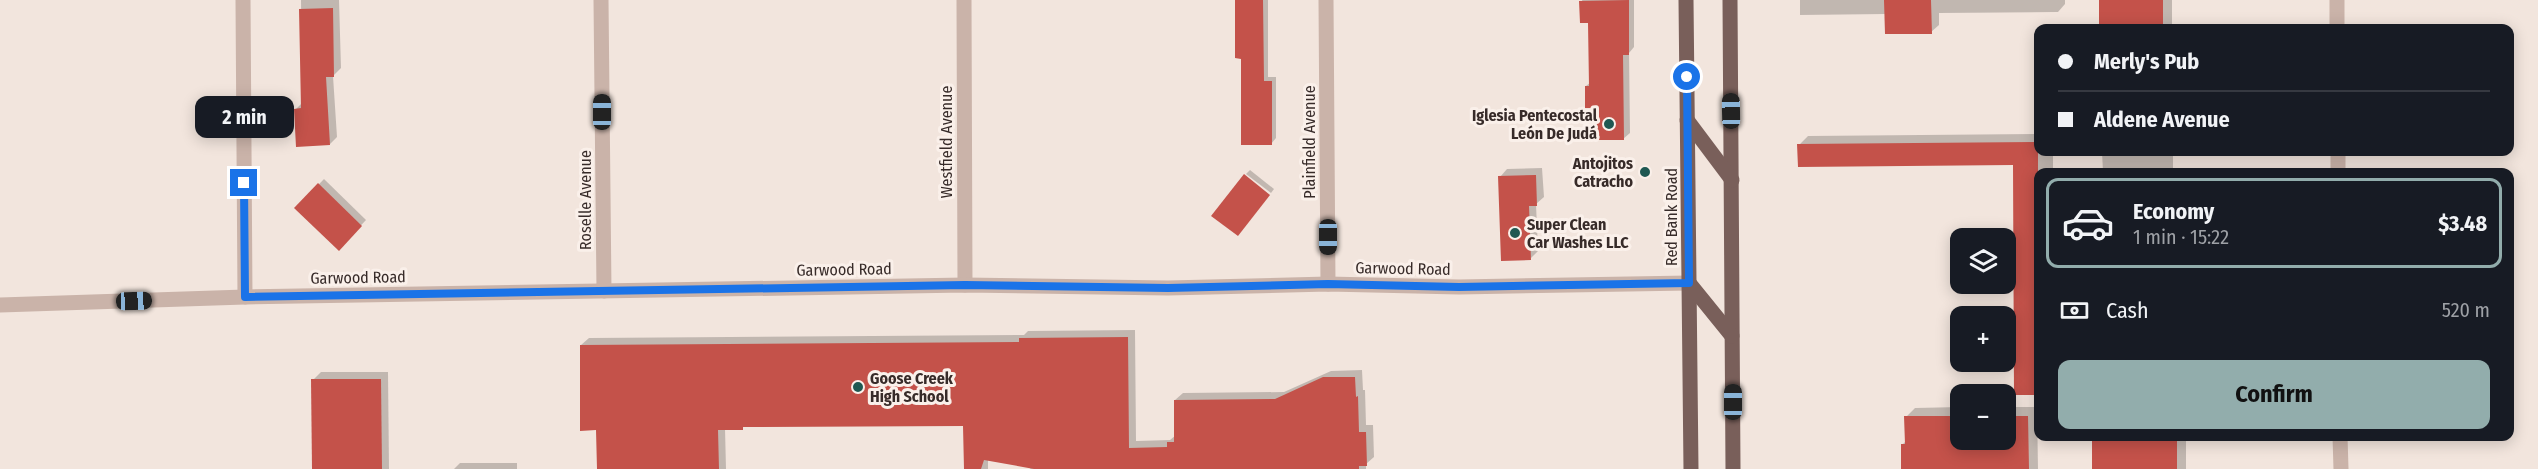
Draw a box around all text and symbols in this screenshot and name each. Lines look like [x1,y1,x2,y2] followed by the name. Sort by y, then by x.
[2094,48,2199,75] text: Merly's Pub
[1673,63,1700,90] route start
[1300,85,1319,199] street label: Plainfield Avenue
[937,86,956,198] street label: Westfield Avenue
[1722,93,1740,129] car
[593,94,611,130] car
[194,96,294,138] callout: 2 min
[222,105,267,129] text: 2 min
[1472,106,1598,143] place label: Iglesia Pentecostal León De Judá
[2094,106,2230,133] text: Aldene Avenue
[1602,117,1616,131] marker: Iglesia Pentecostal León De Judá
[576,150,595,250] street label: Roselle Avenue
[1572,154,1633,191] place label: Antojitos Catracho
[1638,165,1652,179] marker: Antojitos Catracho
[1662,168,1681,266] street label: Red Bank Road
[230,169,257,196] route end
[2061,196,2115,250] icon: car
[2133,198,2214,225] text: Economy
[2438,210,2487,237] text: $3.48
[1527,215,1629,252] place label: Super Clean Car Washes LLC
[1319,219,1337,255] car
[2133,225,2229,249] text: 1 min · 15:22
[1508,226,1522,240] marker: Super Clean Car Washes LLC
[1950,228,2016,450] map controls
[1950,228,2016,294] button: layers
[1355,258,1451,279] street label: Garwood Road
[796,259,892,280] street label: Garwood Road
[310,267,406,288] street label: Garwood Road
[116,291,152,311] car
[2058,294,2091,327] icon: cash
[2106,297,2149,324] text: Cash
[2442,298,2490,322] text: 520 m
[1950,306,2016,372] button: +
[2058,360,2490,429] button: Confirm
[870,369,954,406] place label: Goose Creek High School
[851,380,865,394] marker: Goose Creek High School
[1724,384,1742,420] car
[1950,384,2016,450] button: −

